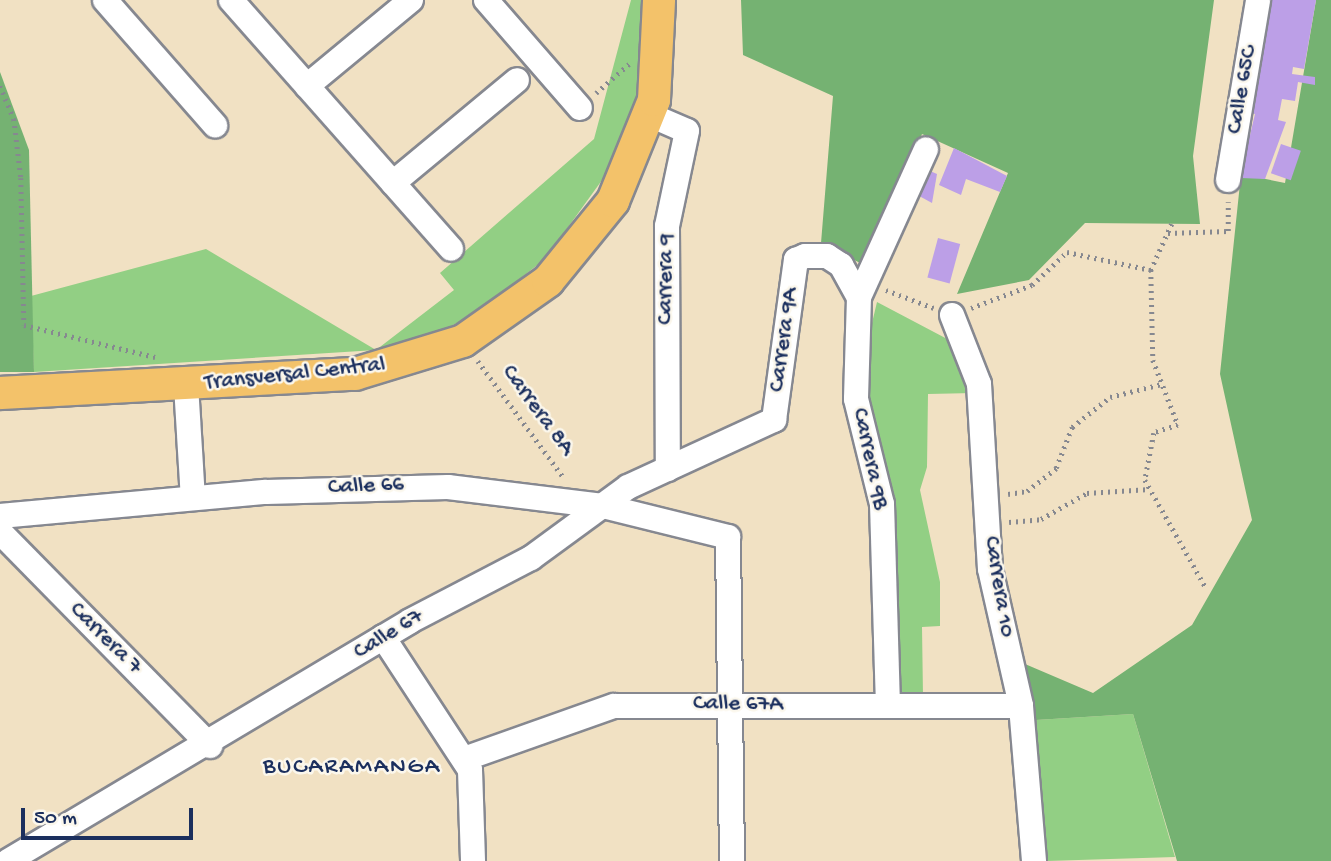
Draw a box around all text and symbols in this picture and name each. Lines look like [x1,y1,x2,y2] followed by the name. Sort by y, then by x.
[1222,44,1264,136] street label: Calle 65C
[652,233,682,325] street label: Carrera 9
[764,286,806,394] street label: Carrera 9A
[203,352,387,398] street label: Transversal Central
[495,360,579,462] street label: Carrera 8A
[845,406,893,512] street label: Carrera 9B
[328,472,404,502] street label: Calle 66
[976,534,1020,640] street label: Carrera 10
[63,597,147,681] street label: Carrera 7
[349,604,429,666] street label: Calle 67
[693,690,783,720] street label: Calle 67A
[264,754,440,782] district label: BUCARAMANGA
[24,794,196,838] scale bar
[34,807,77,832] text: 50 m

